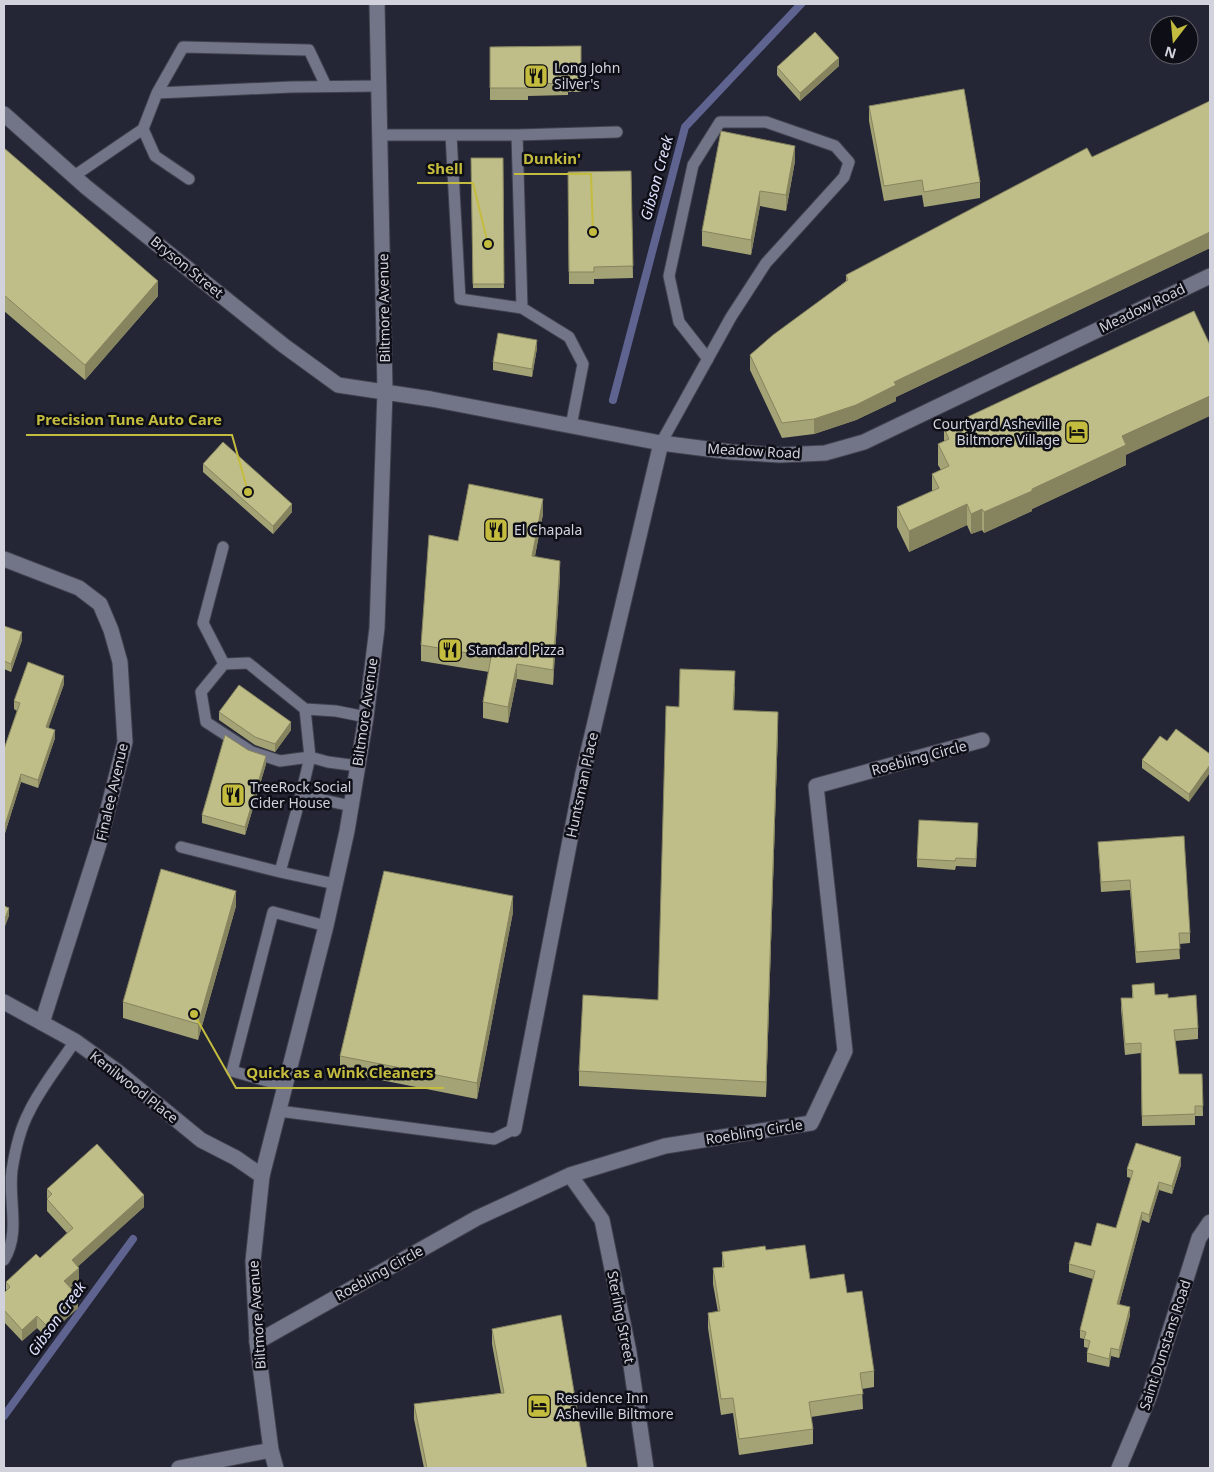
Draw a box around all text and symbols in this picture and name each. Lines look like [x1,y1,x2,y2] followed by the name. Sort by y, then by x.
[1149,15,1199,65] north arrow
[1162,42,1178,64] text: N
[554,58,620,93] place label: Long John Silver's
[523,63,549,89] restaurant icon: Long John Silver's
[635,133,677,222] water label: Gibson Creek
[514,144,591,174] callout: Dunkin'
[523,148,581,168] text: Dunkin'
[417,153,473,183] callout: Shell
[427,158,463,178] text: Shell
[147,231,228,302] street label: Bryson Street
[373,253,394,363] street label: Biltmore Avenue
[1096,279,1188,337] street label: Meadow Road
[26,405,232,435] callout: Precision Tune Auto Care
[36,409,222,429] text: Precision Tune Auto Care
[933,414,1060,449] place label: Courtyard Asheville Biltmore Village
[1064,419,1090,445] hotel icon: Courtyard Asheville Biltmore Village
[707,439,801,462] street label: Meadow Road
[483,517,509,543] restaurant icon: El Chapala
[514,520,582,539] place label: El Chapala
[437,637,463,663] restaurant icon: Standard Pizza
[468,640,565,659] place label: Standard Pizza
[348,656,382,767] street label: Biltmore Avenue
[561,730,602,839] street label: Huntsman Place
[869,736,969,779] street label: Roebling Circle
[91,741,132,843] street label: Finalee Avenue
[250,777,351,812] place label: TreeRock Social Cider House
[220,782,246,808] restaurant icon: TreeRock Social Cider House
[86,1046,182,1127] street label: Kenilwood Place
[236,1058,444,1088] callout: Quick as a Wink Cleaners
[246,1062,434,1082] text: Quick as a Wink Cleaners
[704,1114,804,1149] street label: Roebling Circle
[331,1240,426,1305] street label: Roebling Circle
[243,1260,270,1370] street label: Biltmore Avenue
[603,1269,640,1365] street label: Sterling Street
[23,1277,90,1360] water label: Gibson Creek
[1134,1277,1195,1413] street label: Saint Dunstans Road
[556,1388,674,1423] place label: Residence Inn Asheville Biltmore
[526,1393,552,1419] hotel icon: Residence Inn Asheville Biltmore

